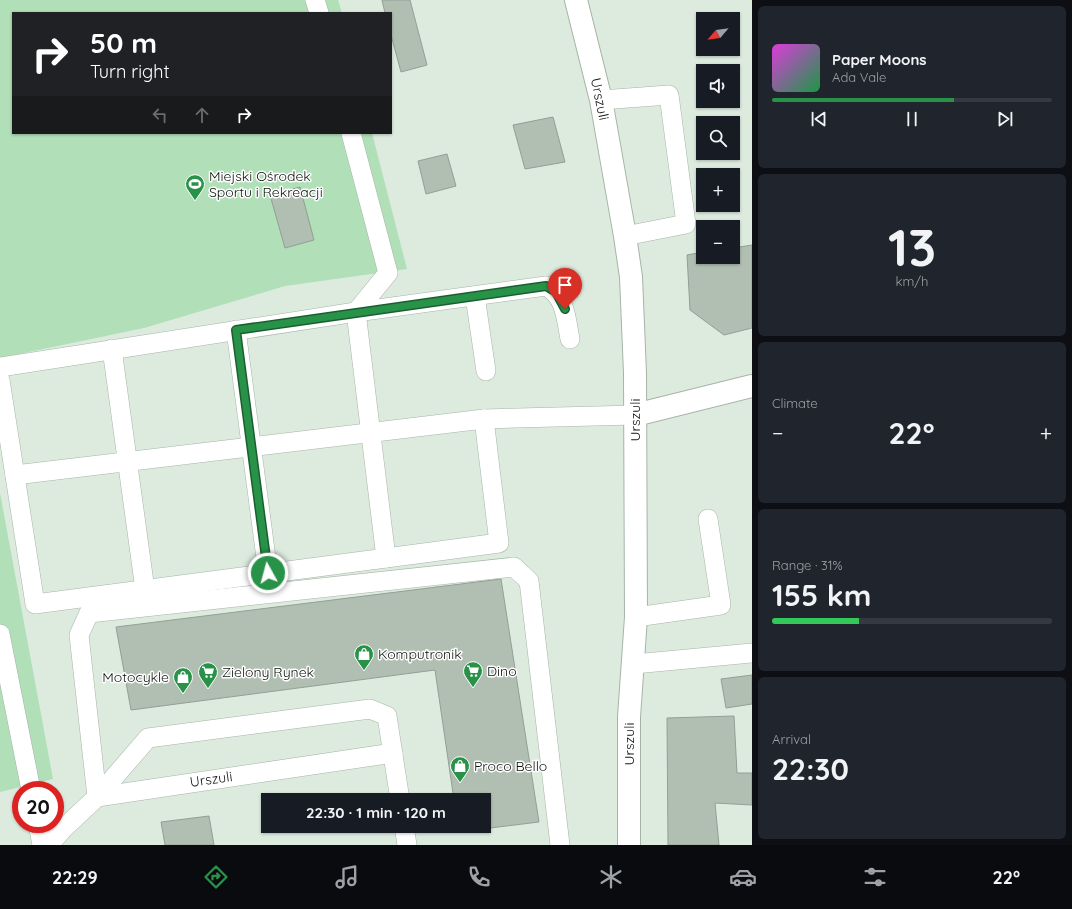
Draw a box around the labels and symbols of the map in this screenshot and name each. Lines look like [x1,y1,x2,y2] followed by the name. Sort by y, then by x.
[696,12,740,56] north arrow
[587,76,613,122] street label: Urszuli
[209,167,323,201] place label: Miejski Ośrodek Sportu i Rekreacji
[184,173,206,201] sports icon: Miejski Ośrodek Sportu i Rekreacji
[548,268,582,309] pin
[626,399,644,441] street label: Urszuli
[247,552,289,594] position arrow
[353,643,375,671] shop icon: Komputronik
[378,645,462,663] place label: Komputronik
[462,660,484,688] supermarket icon: Dino
[197,661,219,689] supermarket icon: Zielony Rynek
[487,662,517,680] place label: Dino
[222,663,314,681] place label: Zielony Rynek
[172,666,194,694] shop icon: Motocykle
[102,668,169,686] place label: Motocykle
[620,723,638,765] street label: Urszuli
[449,755,471,783] shop icon: Proco Bello
[474,757,547,775] place label: Proco Bello
[189,767,233,791] street label: Urszuli
[12,781,64,833] speed limit sign: 20

